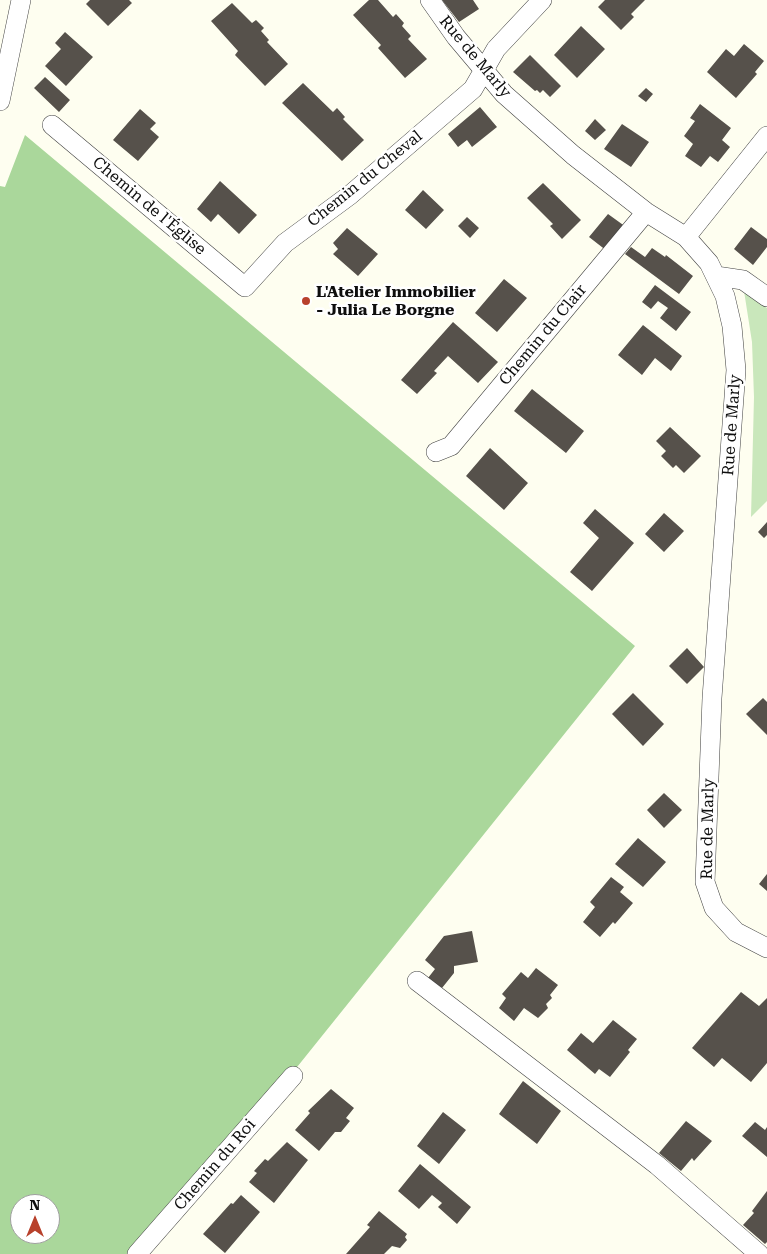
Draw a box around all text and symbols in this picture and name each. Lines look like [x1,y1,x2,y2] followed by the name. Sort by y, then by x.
[435,12,515,102] street label: Rue de Marly
[304,127,426,231] street label: Chemin du Cheval
[88,153,210,259] street label: Chemin de l'Église
[495,281,591,389] street label: Chemin du Clair
[316,282,476,320] place label: L'Atelier Immobilier - Julia Le Borgne
[300,295,312,307] marker: L'Atelier Immobilier - Julia Le Borgne
[719,374,745,476] street label: Rue de Marly
[698,778,718,880] street label: Rue de Marly
[170,1115,260,1215] street label: Chemin du Roi
[10,1194,60,1244] north arrow
[30,1197,40,1213] text: N

